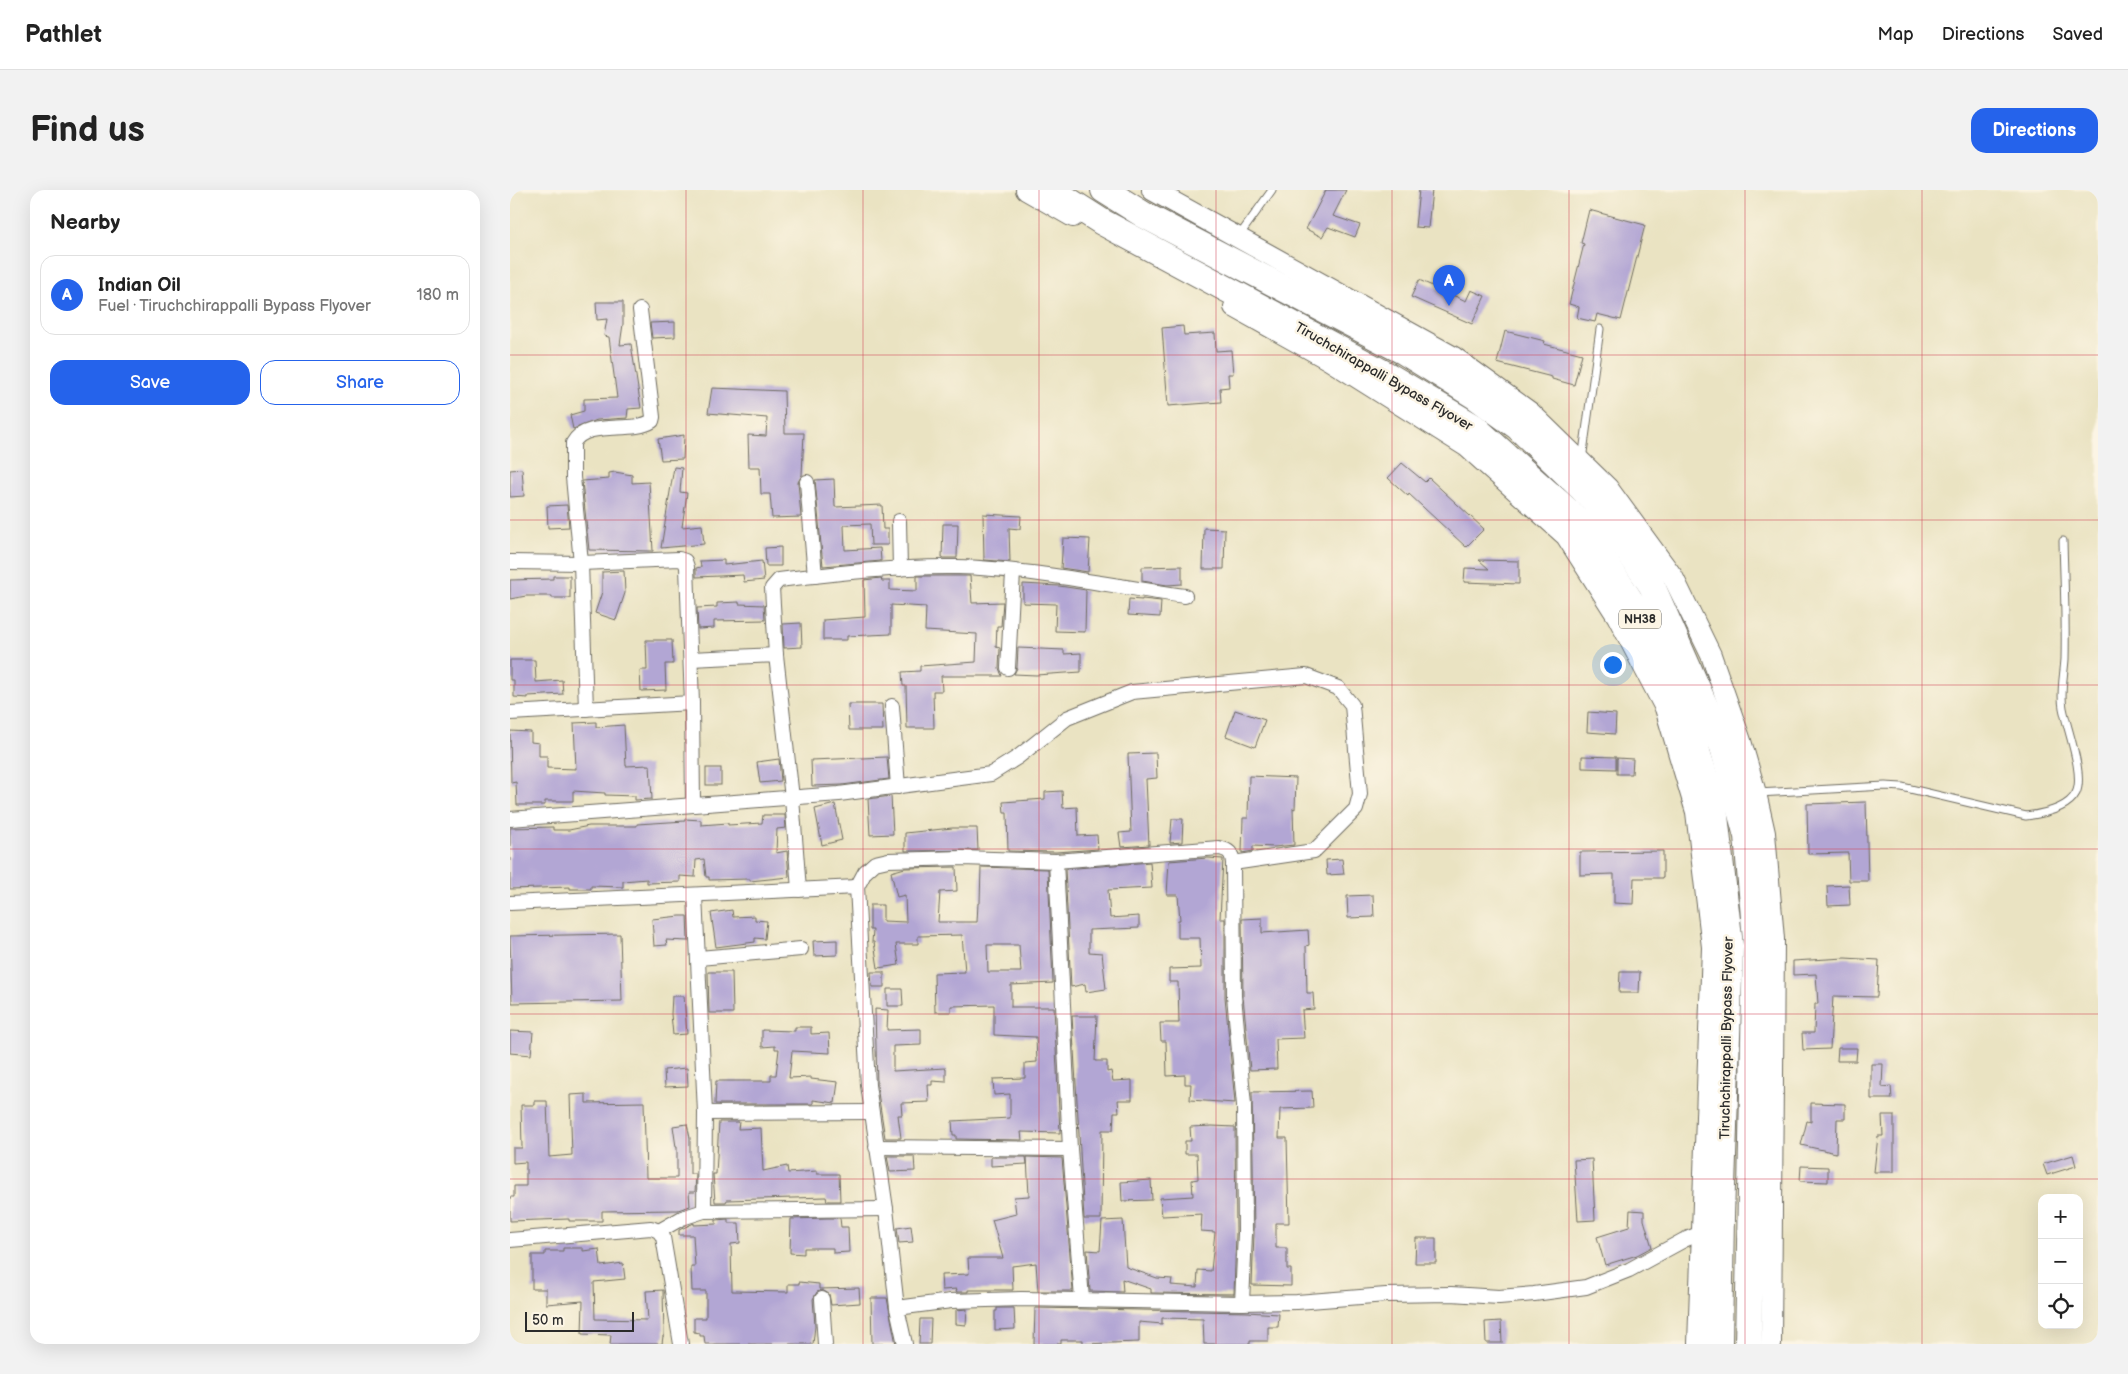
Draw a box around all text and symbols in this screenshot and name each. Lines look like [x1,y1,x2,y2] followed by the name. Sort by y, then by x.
[25,20,102,49] text: Pathlet
[1878,24,1914,45] text: Map
[1942,24,2024,45] text: Directions
[2052,24,2103,45] text: Saved
[1971,108,2098,153] button: Directions
[30,109,145,152] text: Find us
[50,210,120,235] text: Nearby
[1433,265,1465,306] pin: A
[98,274,181,297] text: Indian Oil
[62,286,72,305] text: A
[417,286,459,305] text: 180 m
[98,297,371,316] text: Fuel · Tiruchchirappalli Bypass Flyover
[1292,318,1477,435] street label: Tiruchchirappalli Bypass Flyover
[50,360,250,405] button: Save
[260,360,460,405] button: Share
[1619,609,1661,628] road number: NH38
[1600,652,1626,678] your location
[1716,936,1737,1139] street label: Tiruchchirappalli Bypass Flyover
[2038,1194,2083,1329] map controls
[2038,1194,2083,1239] button: +
[2038,1239,2083,1284] button: −
[2038,1284,2083,1329] button: locate
[525,1309,634,1332] scale bar
[532,1312,564,1329] text: 50 m

